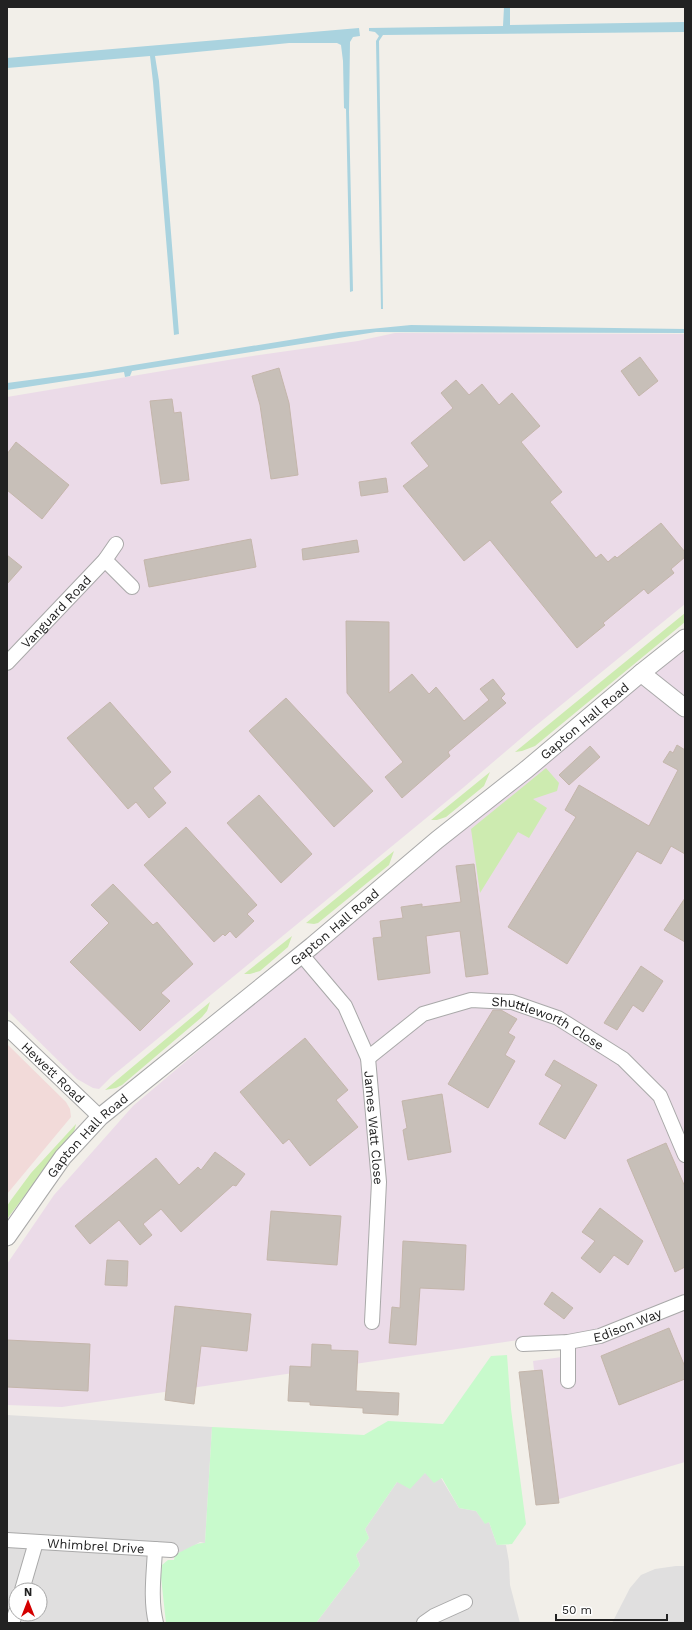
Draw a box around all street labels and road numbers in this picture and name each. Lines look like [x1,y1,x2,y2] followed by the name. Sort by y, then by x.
[18,572,94,651] street label: Vanguard Road
[537,679,632,762] street label: Gapton Hall Road
[287,885,382,968] street label: Gapton Hall Road
[491,994,607,1053] street label: Shuttleworth Close
[19,1039,88,1106] street label: Hewett Road
[362,1070,387,1185] street label: James Watt Close
[44,1090,131,1180] street label: Gapton Hall Road
[592,1305,664,1345] street label: Edison Way
[47,1535,145,1556] street label: Whimbrel Drive

